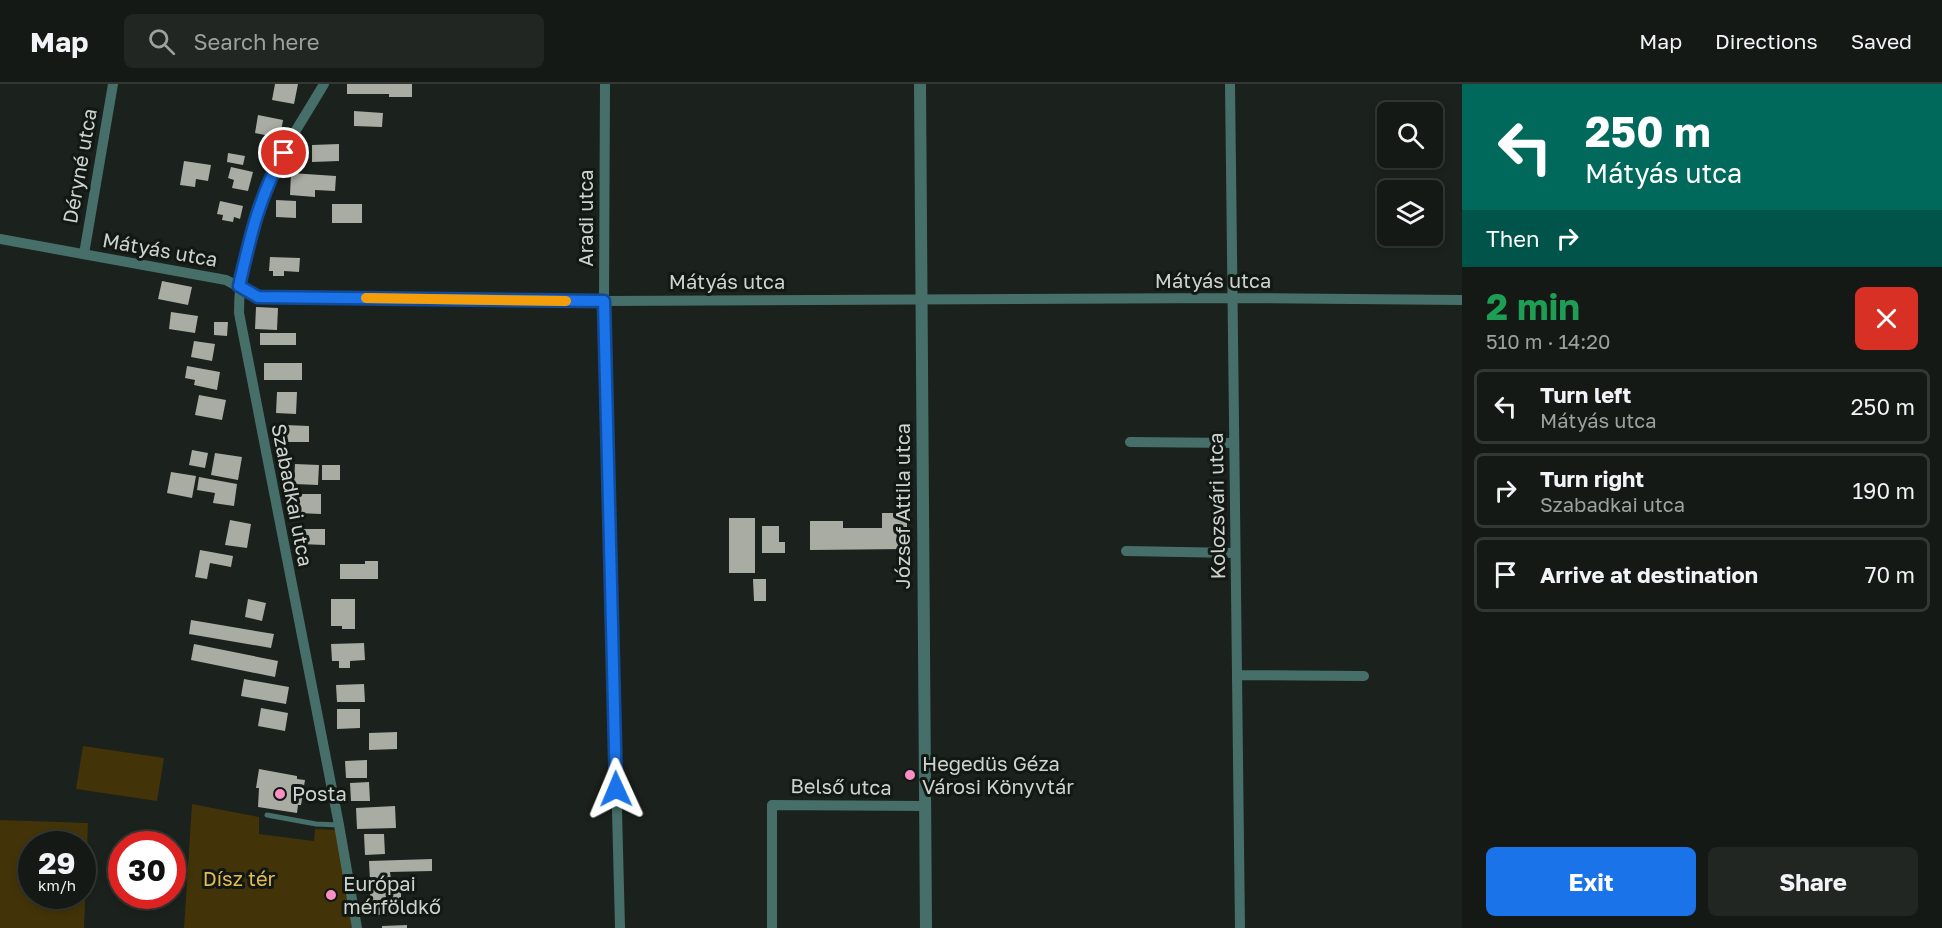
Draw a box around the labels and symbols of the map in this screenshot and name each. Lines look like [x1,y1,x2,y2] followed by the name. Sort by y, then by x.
[57,106,101,225] street label: Déryné utca
[258,127,309,178] pin
[573,169,597,267] street label: Aradi utca
[101,227,220,271] street label: Mátyás utca
[1155,268,1271,292] street label: Mátyás utca
[669,269,785,293] street label: Mátyás utca
[267,421,319,568] street label: Szabadkai utca
[890,423,914,589] street label: József Attila utca
[1203,432,1229,580] street label: Kolozsvári utca
[922,751,1074,798] place label: Hegedüs Géza Városi Könyvtár
[584,757,648,821] position arrow
[903,768,917,782] marker: Hegedüs Géza Városi Könyvtár
[790,773,892,799] street label: Belső utca
[292,781,347,805] place label: Posta
[273,787,287,801] marker: Posta
[108,831,186,909] speed limit sign: 30
[203,866,275,890] park label: Dísz tér
[343,871,441,918] place label: Európai mérföldkő
[324,888,338,902] marker: Európai mérföldkő

